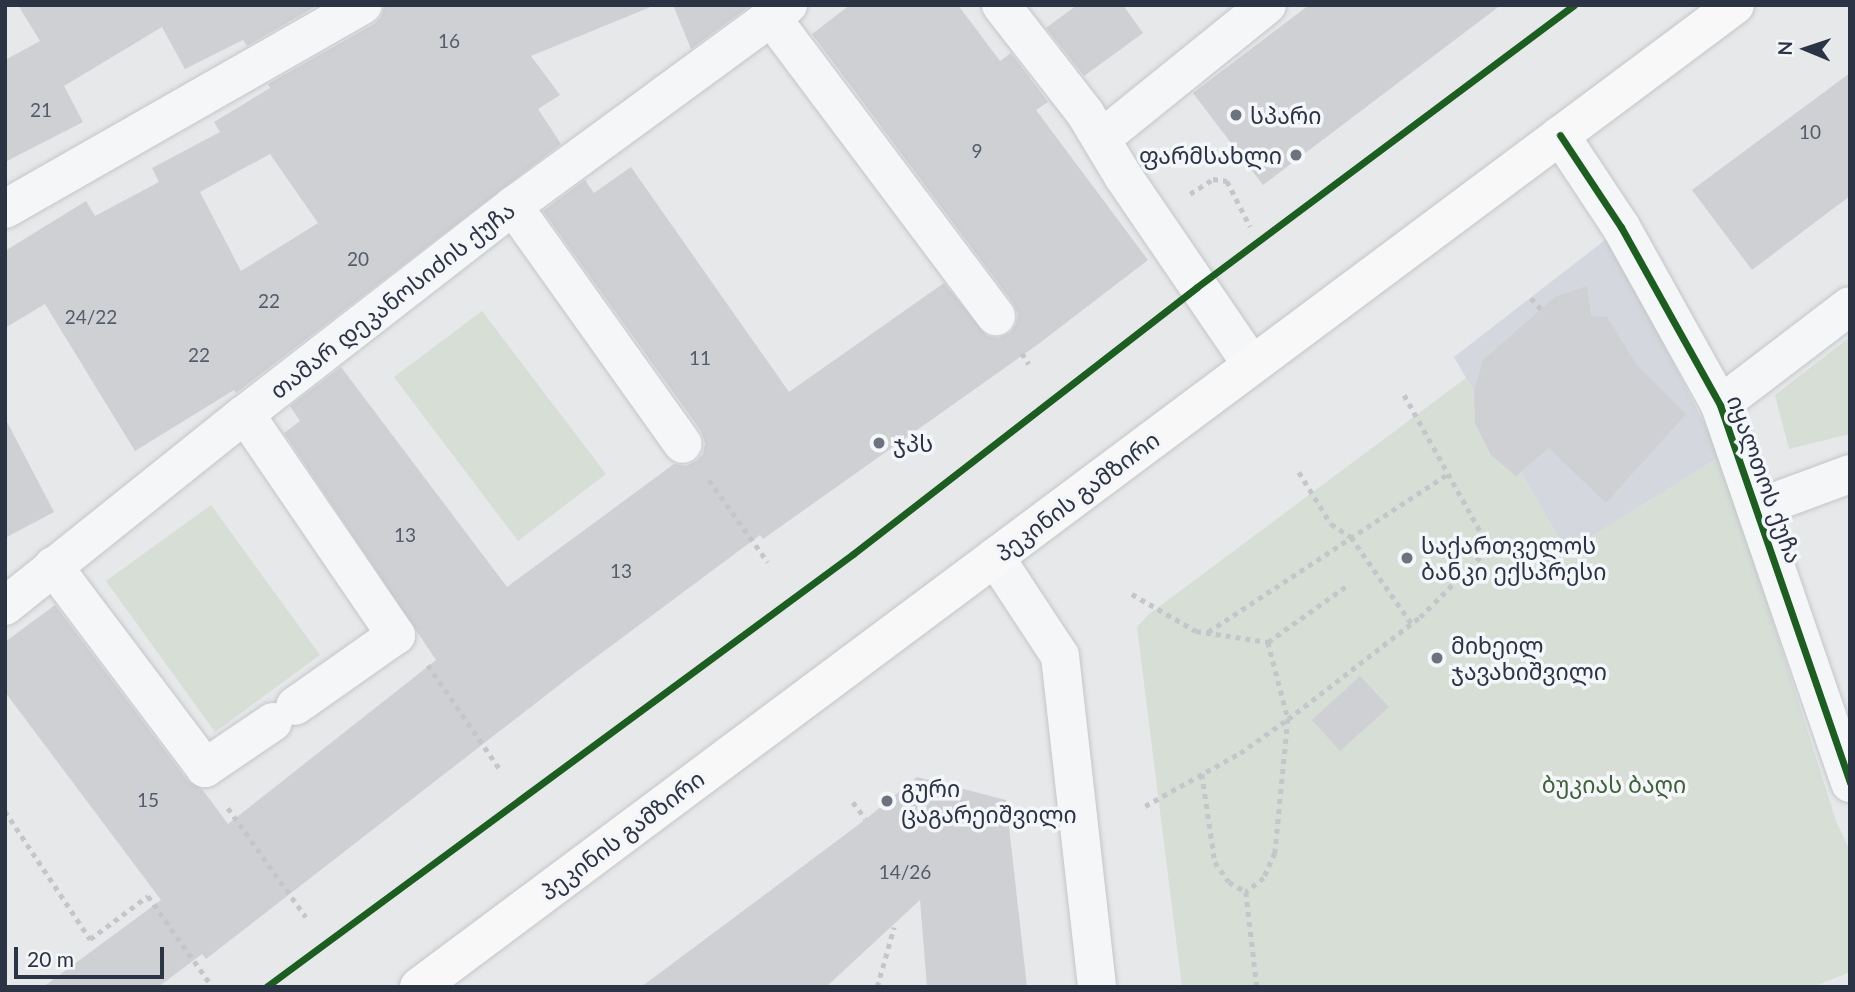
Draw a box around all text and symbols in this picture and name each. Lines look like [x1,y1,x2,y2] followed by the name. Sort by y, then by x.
[1771,14,1841,84] north arrow
[438,30,460,52] house number: 16
[1773,41,1796,56] text: N
[30,99,52,121] house number: 21
[1250,101,1321,129] place label: სპარი
[1228,107,1244,123] marker: სპარი
[1799,121,1821,143] house number: 10
[971,140,983,162] house number: 9
[1139,141,1282,169] place label: ფარმსახლი
[1288,147,1304,163] marker: ფარმსახლი
[264,196,520,404] street label: თამარ დეკანოსიძის ქუჩა
[347,248,369,270] house number: 20
[258,290,280,312] house number: 22
[65,306,117,328] house number: 24/22
[188,344,210,366] house number: 22
[689,347,711,369] house number: 11
[1722,391,1808,567] street label: იყალთოს ქუჩა
[989,425,1165,567] street label: პეკინის გამზირი
[893,429,933,457] place label: ჯპს
[871,435,887,451] marker: ჯპს
[394,524,416,546] house number: 13
[1421,531,1606,585] place label: საქართველოს ბანკი ექსპრესი
[1399,550,1415,566] marker: საქართველოს ბანკი ექსპრესი
[610,560,632,582] house number: 13
[1451,631,1607,685] place label: მიხეილ ჯავახიშვილი
[1429,650,1445,666] marker: მიხეილ ჯავახიშვილი
[534,764,710,906] street label: პეკინის გამზირი
[1542,770,1686,798] park label: ბუკიას ბაღი
[901,774,1077,828] place label: გური ცაგარეიშვილი
[137,789,159,811] house number: 15
[879,793,895,809] marker: გური ცაგარეიშვილი
[879,861,931,883] house number: 14/26
[18,932,168,976] scale bar
[27,946,74,971] text: 20 m

